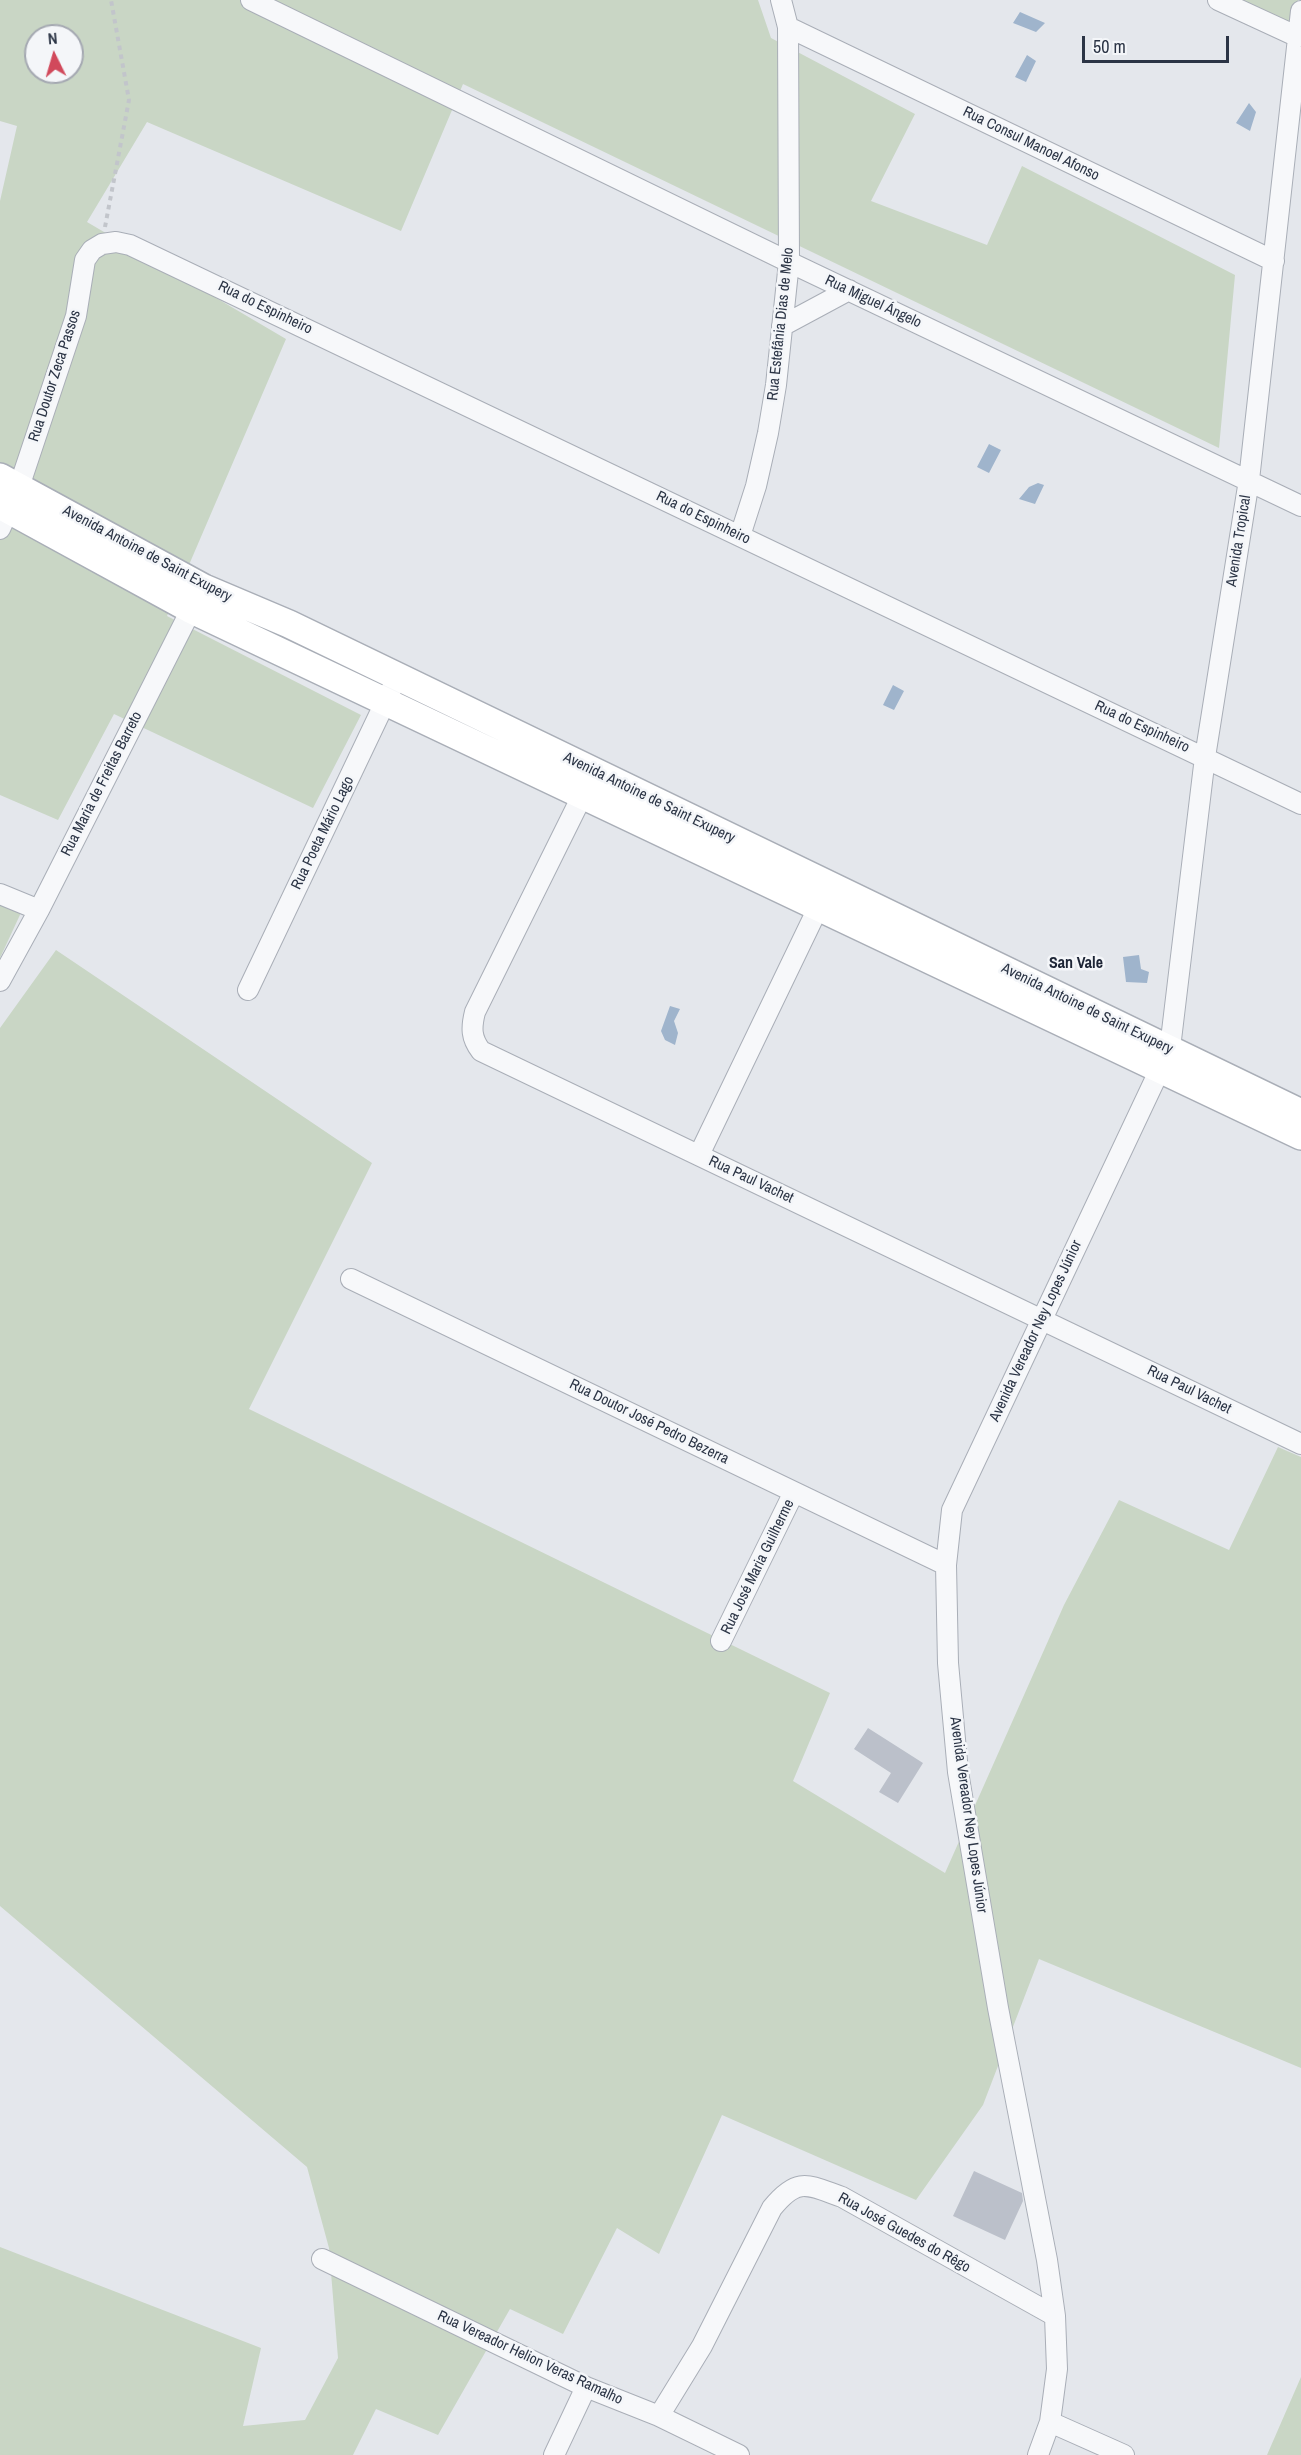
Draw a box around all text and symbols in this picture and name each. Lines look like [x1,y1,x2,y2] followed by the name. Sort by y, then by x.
[24,24,84,84] north arrow
[1085,24,1232,62] scale bar
[47,27,58,49] text: N
[1093,34,1126,59] text: 50 m
[960,103,1102,185] street label: Rua Consul Manoel Afonso
[764,247,798,401] street label: Rua Estefânia Dias de Melo
[822,272,924,332] street label: Rua Miguel Ángelo
[215,277,315,339] street label: Rua do Espinheiro
[25,308,85,444] street label: Rua Doutor Zeca Passos
[653,487,753,549] street label: Rua do Espinheiro
[1223,494,1255,588] street label: Avenida Tropical
[60,502,234,606] street label: Avenida Antoine de Saint Exupery
[1092,697,1192,757] street label: Rua do Espinheiro
[58,709,146,859] street label: Rua Maria de Freitas Barreto
[560,749,738,847] street label: Avenida Antoine de Saint Exupery
[288,773,358,893] street label: Rua Poeta Mário Lago
[1049,954,1103,974] district label: San Vale
[998,960,1176,1058] street label: Avenida Antoine de Saint Exupery
[706,1153,796,1207] street label: Rua Paul Vachet
[986,1237,1086,1425] street label: Avenida Vereador Ney Lopes Júnior
[1144,1362,1234,1418] street label: Rua Paul Vachet
[566,1376,732,1468] street label: Rua Doutor José Pedro Bezerra
[718,1497,798,1637] street label: Rua José Maria Guilherme
[945,1716,991,1914] street label: Avenida Vereador Ney Lopes Júnior
[835,2189,973,2277] street label: Rua José Guedes do Rêgo
[434,2307,626,2409] street label: Rua Vereador Helion Veras Ramalho

